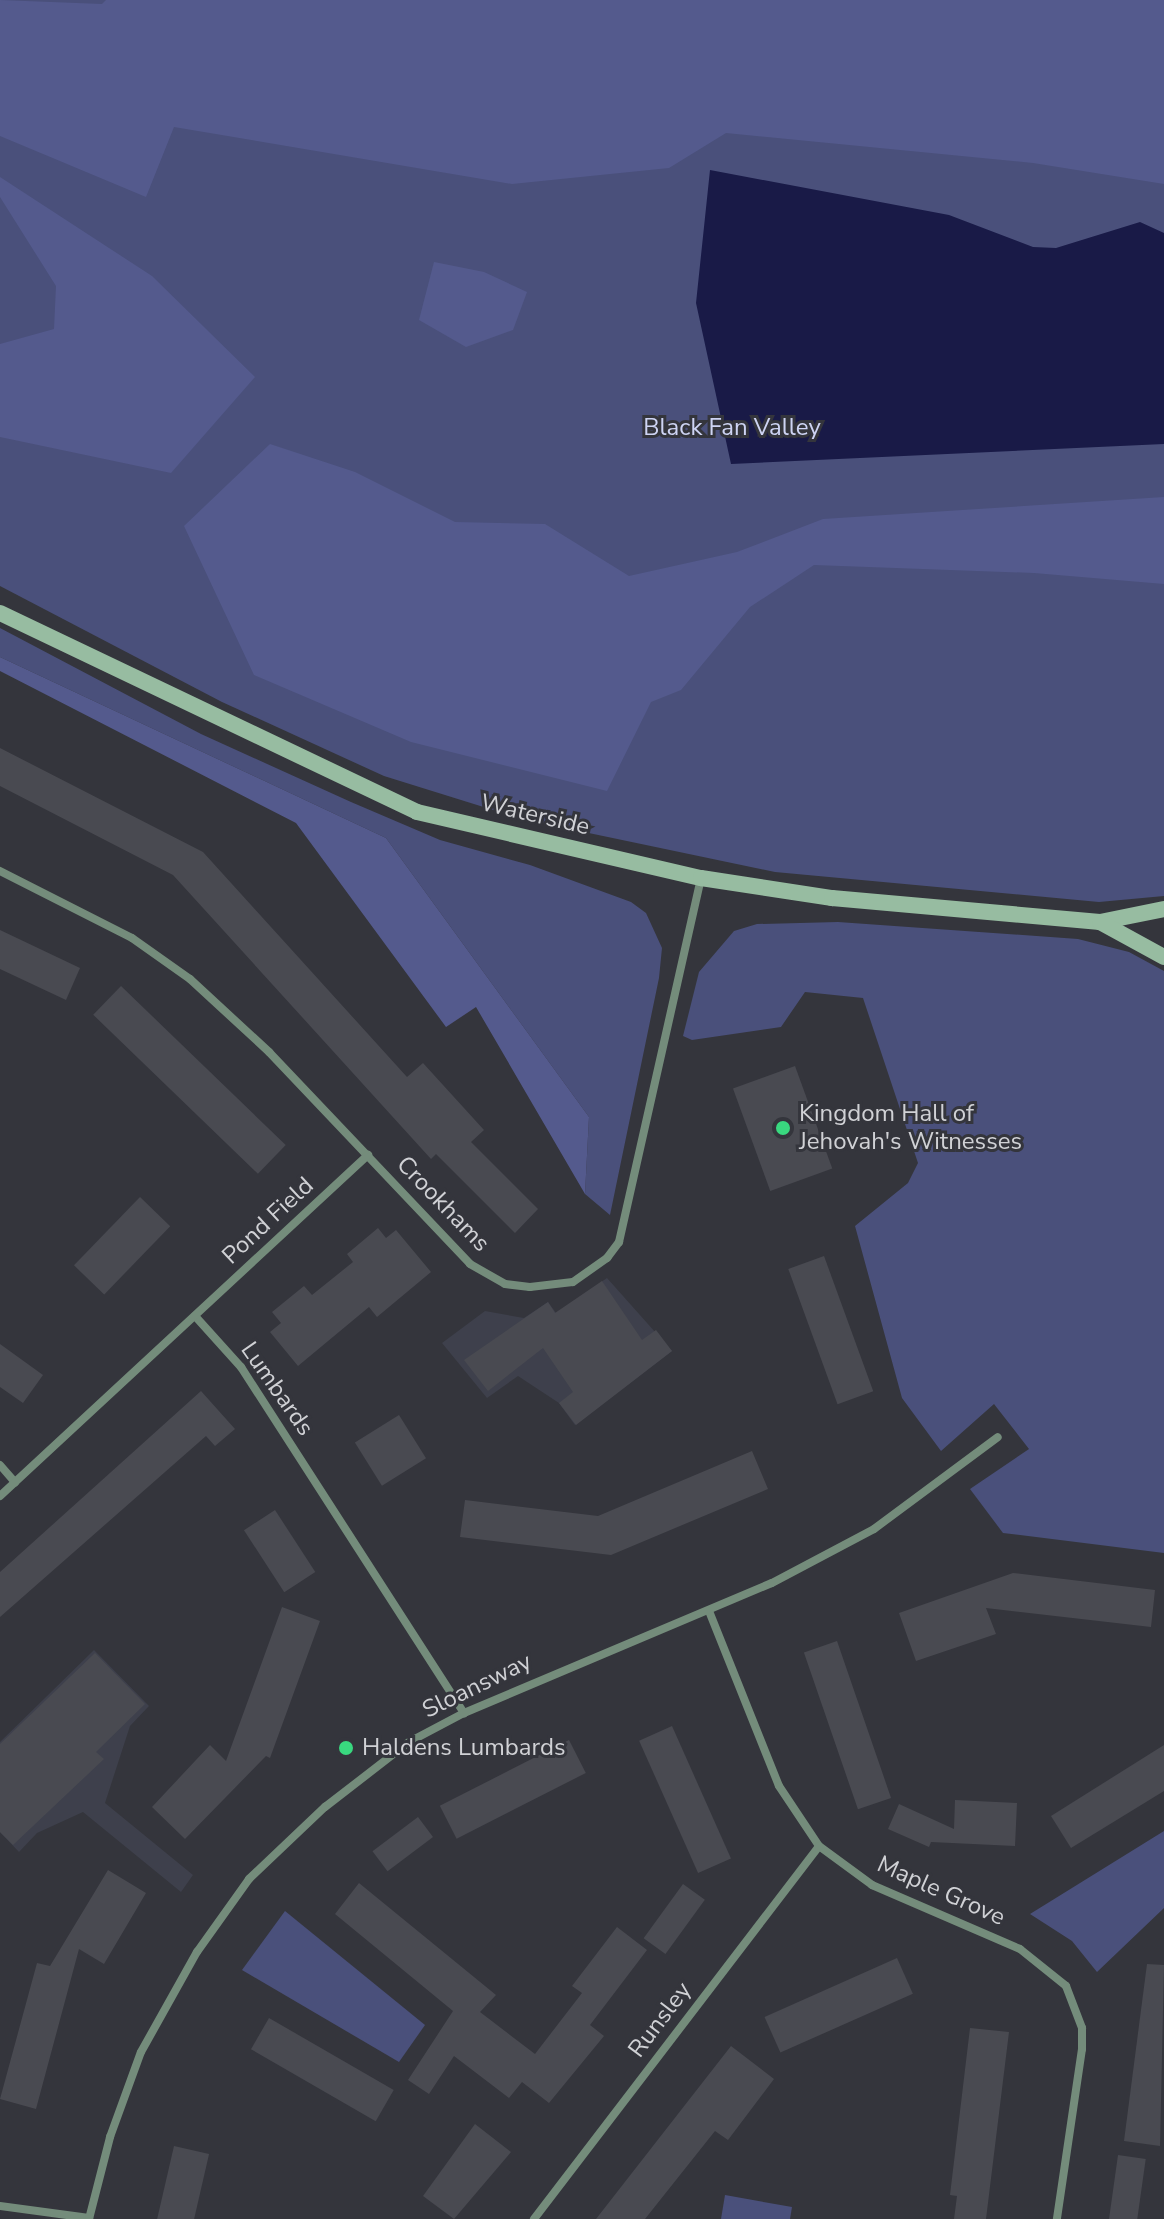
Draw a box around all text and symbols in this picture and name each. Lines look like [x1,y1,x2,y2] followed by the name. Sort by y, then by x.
[643,414,821,442] park label: Black Fan Valley
[478,788,592,842] street label: Waterside
[799,1100,1022,1156] place label: Kingdom Hall of Jehovah's Witnesses
[774,1119,792,1137] marker: Kingdom Hall of Jehovah's Witnesses
[390,1150,496,1258] street label: Crookhams
[216,1172,320,1270] street label: Pond Field
[234,1337,320,1441] street label: Lumbards
[418,1647,536,1725] street label: Sloansway
[362,1734,566,1762] place label: Haldens Lumbards
[337,1739,355,1757] marker: Haldens Lumbards
[873,1850,1009,1932] street label: Maple Grove
[622,1977,698,2063] street label: Runsley

